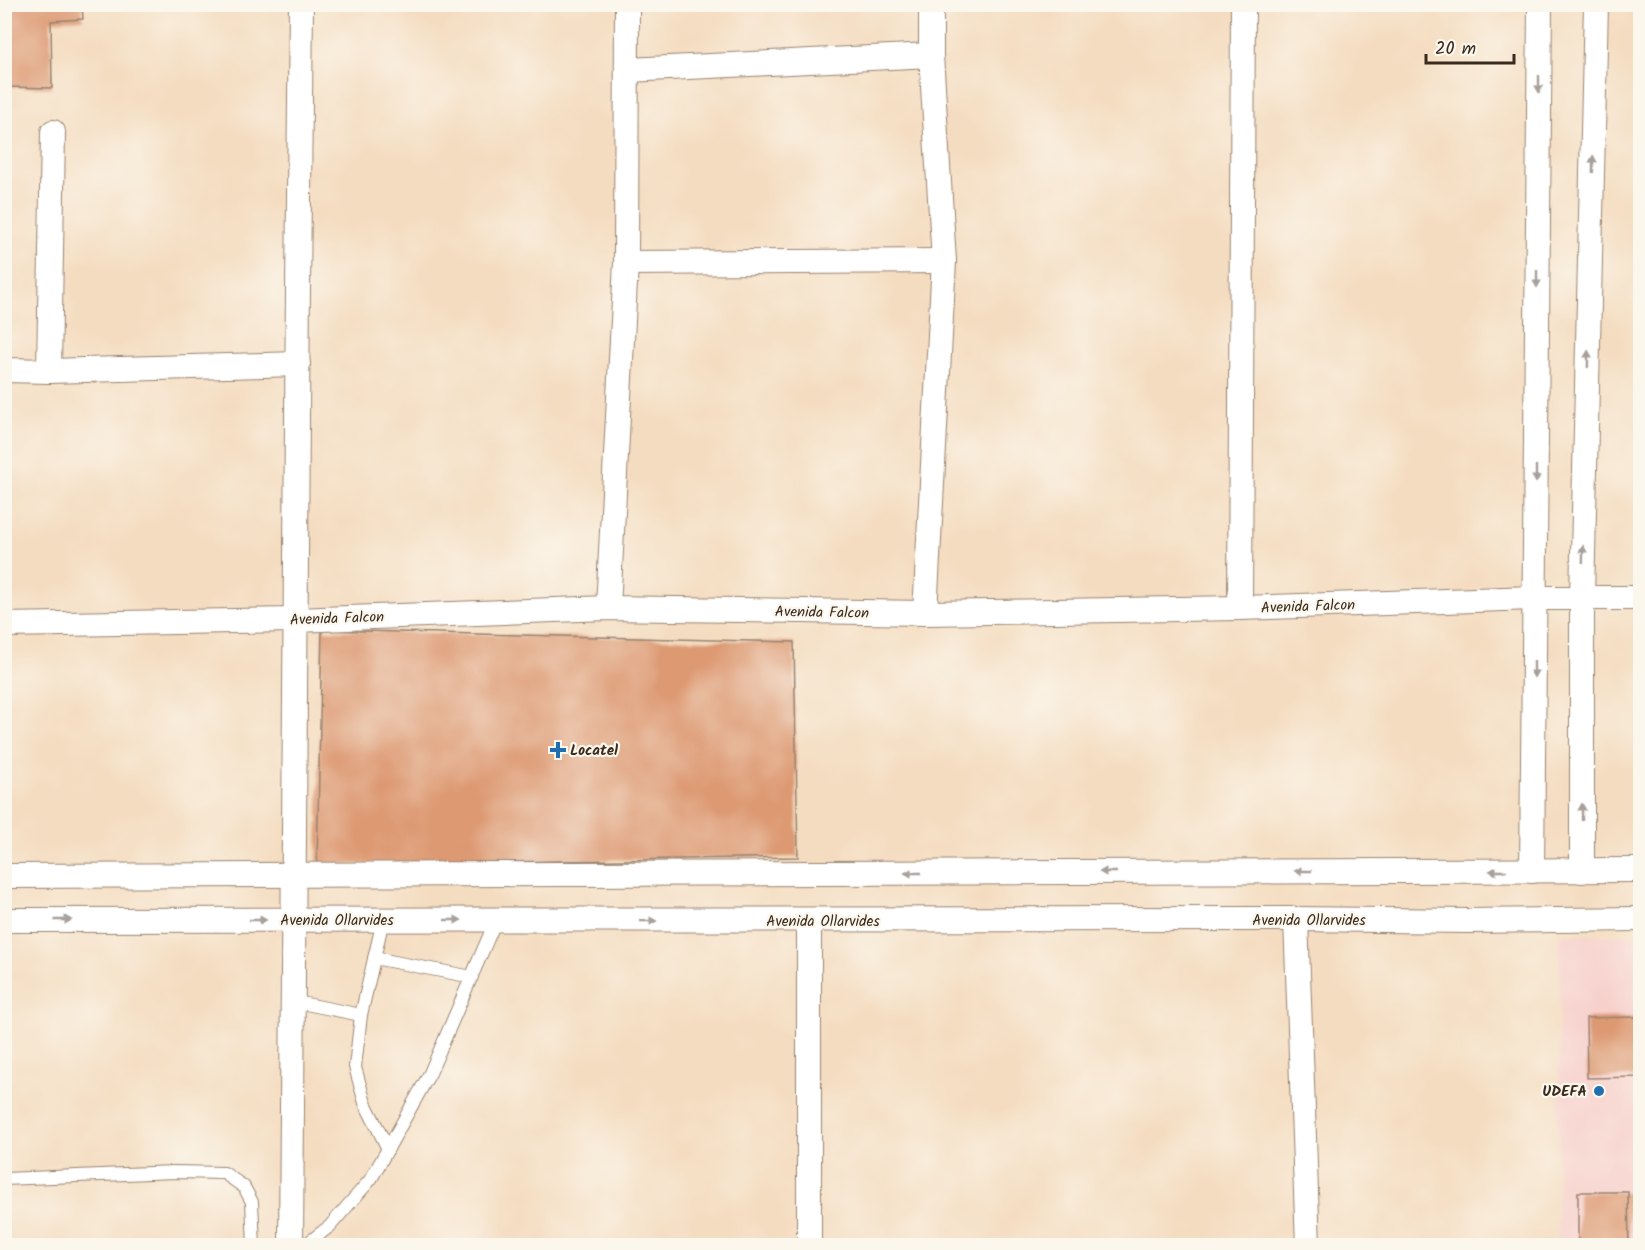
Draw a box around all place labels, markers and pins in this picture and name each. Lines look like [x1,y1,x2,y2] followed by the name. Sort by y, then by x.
[570,739,618,763] place label: Locatel
[551,743,565,757] marker: Locatel
[1542,1080,1587,1104] place label: UDEFA
[1592,1084,1606,1098] marker: UDEFA

